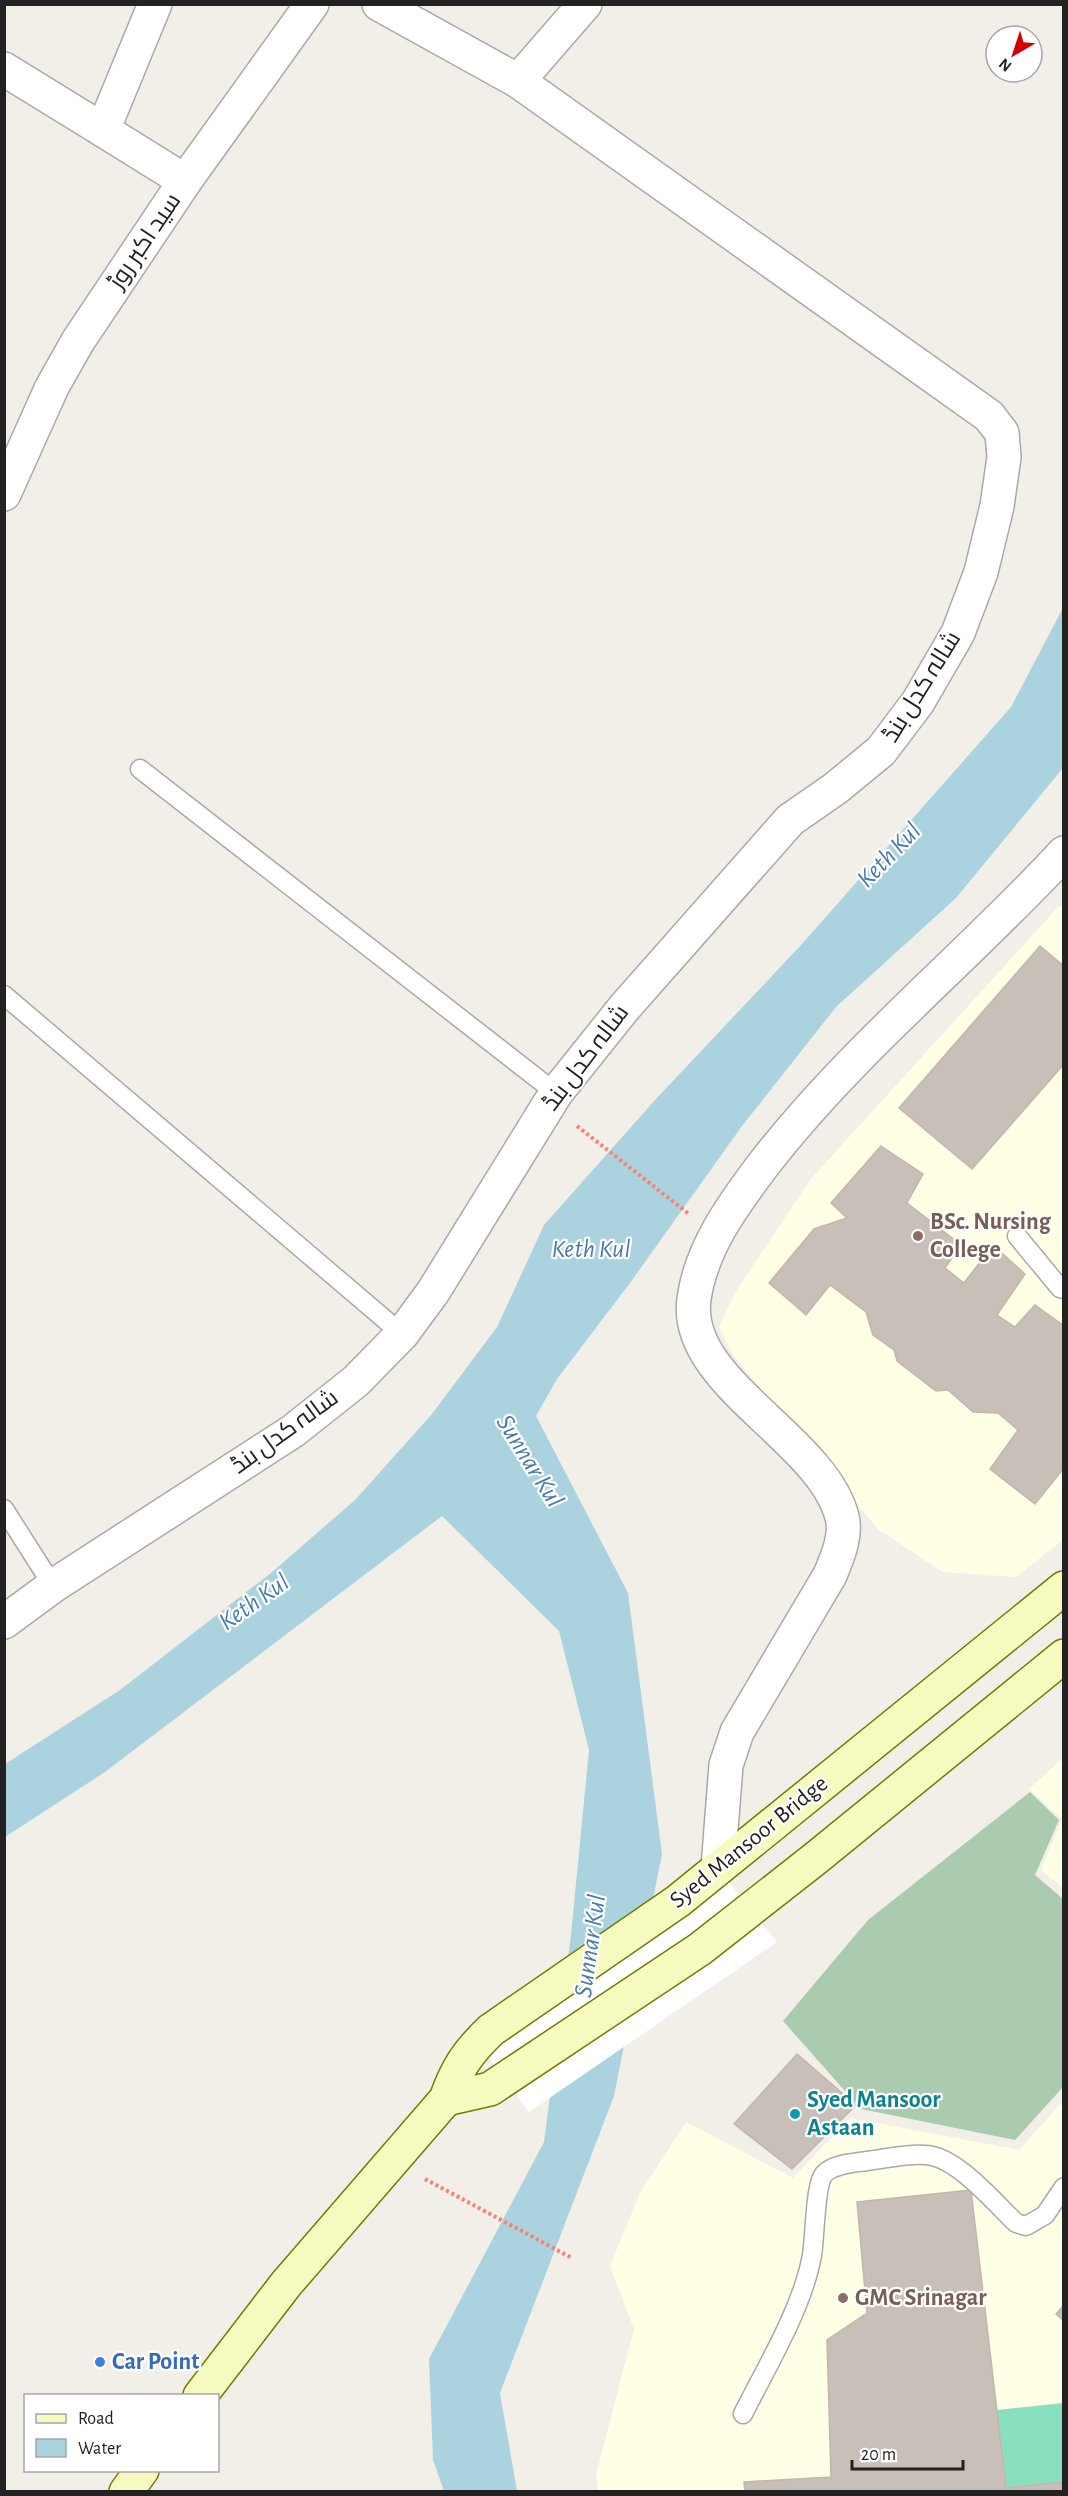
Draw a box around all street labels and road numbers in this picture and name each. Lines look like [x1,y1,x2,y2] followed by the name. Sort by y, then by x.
[103,189,185,295] street label: سید اکبر روڑ
[878,627,966,747] street label: شالہ کدل بنڈ
[538,1000,634,1116] street label: شالہ کدل بنڈ
[227,1385,343,1479] street label: شالہ کدل بنڈ
[665,1771,833,1913] street label: Syed Mansoor Bridge

